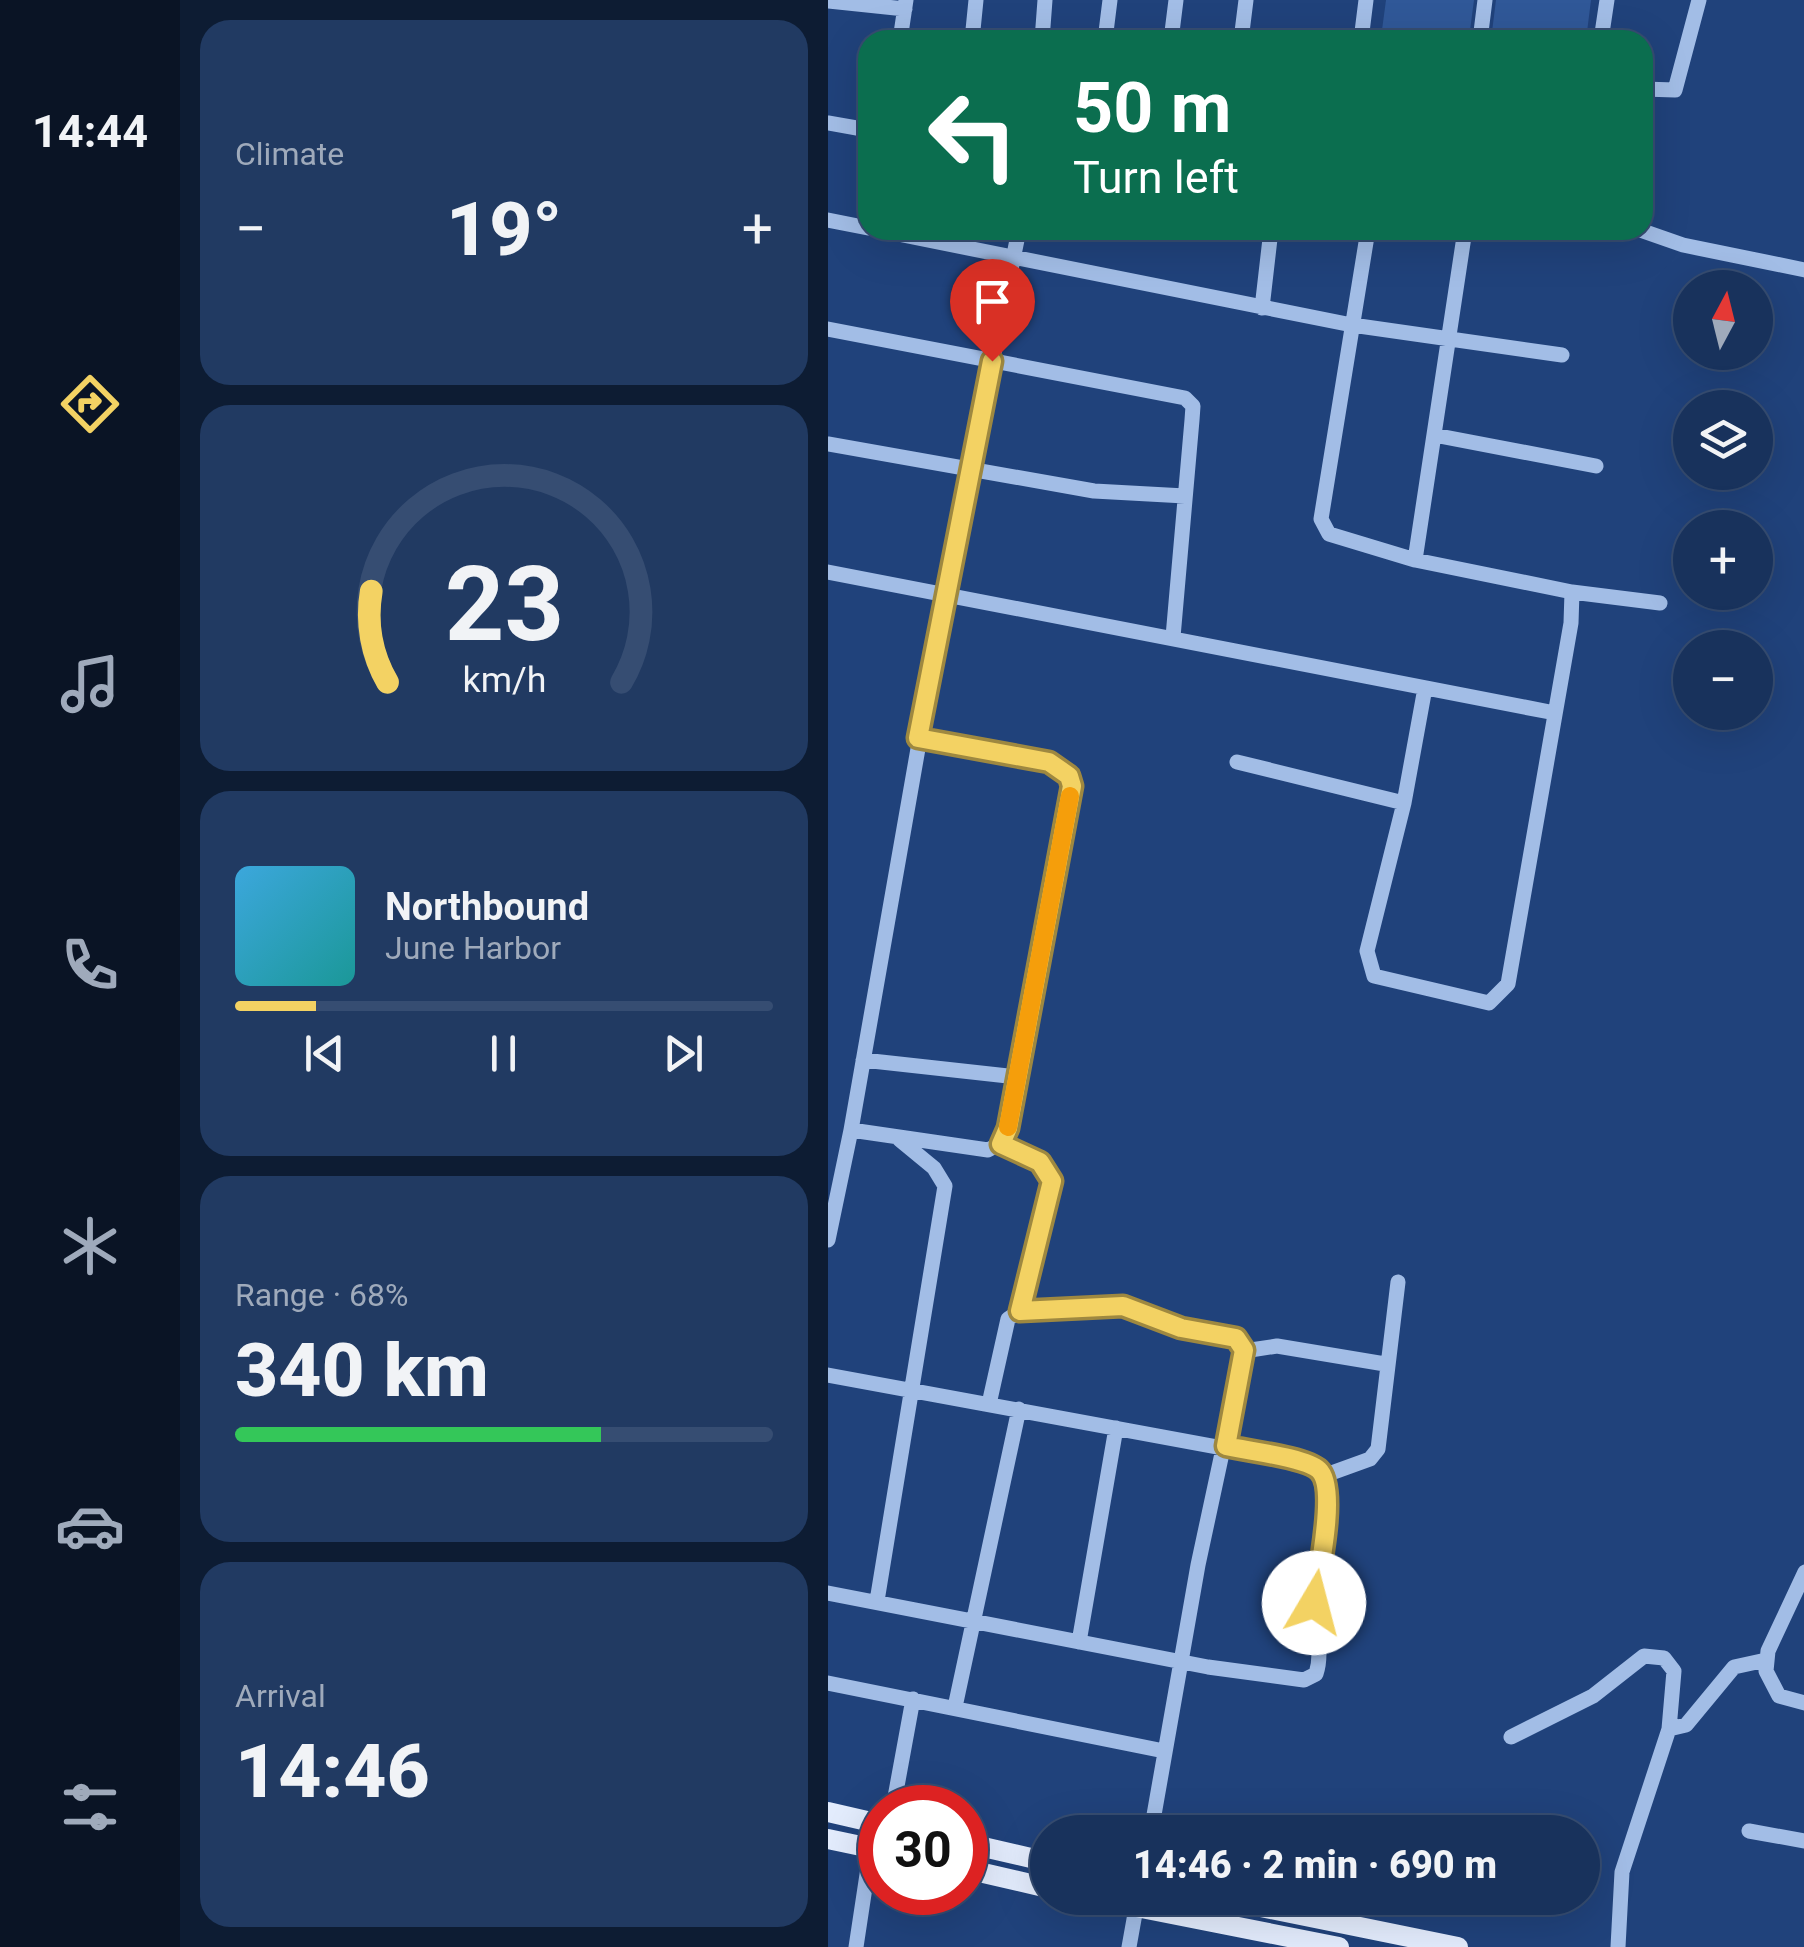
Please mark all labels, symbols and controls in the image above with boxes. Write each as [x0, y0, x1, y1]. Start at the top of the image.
text: 50 m [1073, 67, 1231, 149]
icon: left [908, 70, 1038, 200]
text: 14:44 [32, 105, 148, 158]
text: Climate [235, 135, 344, 173]
text: Turn left [1073, 151, 1239, 204]
text: 19° [446, 185, 562, 273]
text: − [235, 197, 266, 261]
text: + [742, 197, 773, 261]
pin [950, 259, 1035, 362]
north arrow [1673, 270, 1773, 370]
map controls [1673, 270, 1773, 730]
icon: arrive [965, 274, 1020, 329]
icon: directions [55, 369, 125, 439]
button: layers [1673, 390, 1773, 490]
button: + [1673, 510, 1773, 610]
text: 23 [444, 544, 564, 665]
button: − [1673, 630, 1773, 730]
icon: music [55, 649, 125, 719]
text: km/h [462, 659, 546, 701]
text: Northbound [385, 885, 589, 929]
text: June Harbor [385, 929, 561, 967]
icon: phone [55, 930, 125, 1000]
icon: previous [297, 1026, 352, 1081]
icon: pause [476, 1026, 531, 1081]
icon: next [656, 1026, 711, 1081]
icon: climate [55, 1211, 125, 1281]
text: Range · 68% [235, 1276, 408, 1314]
text: 340 km [235, 1326, 489, 1414]
icon: car [55, 1491, 125, 1561]
position arrow [1262, 1551, 1366, 1655]
text: Arrival [235, 1677, 326, 1715]
text: 14:46 [235, 1727, 430, 1815]
icon: filters [55, 1772, 125, 1842]
speed limit sign: 30 [858, 1785, 988, 1915]
text: 14:46 · 2 min · 690 m [1133, 1843, 1497, 1887]

